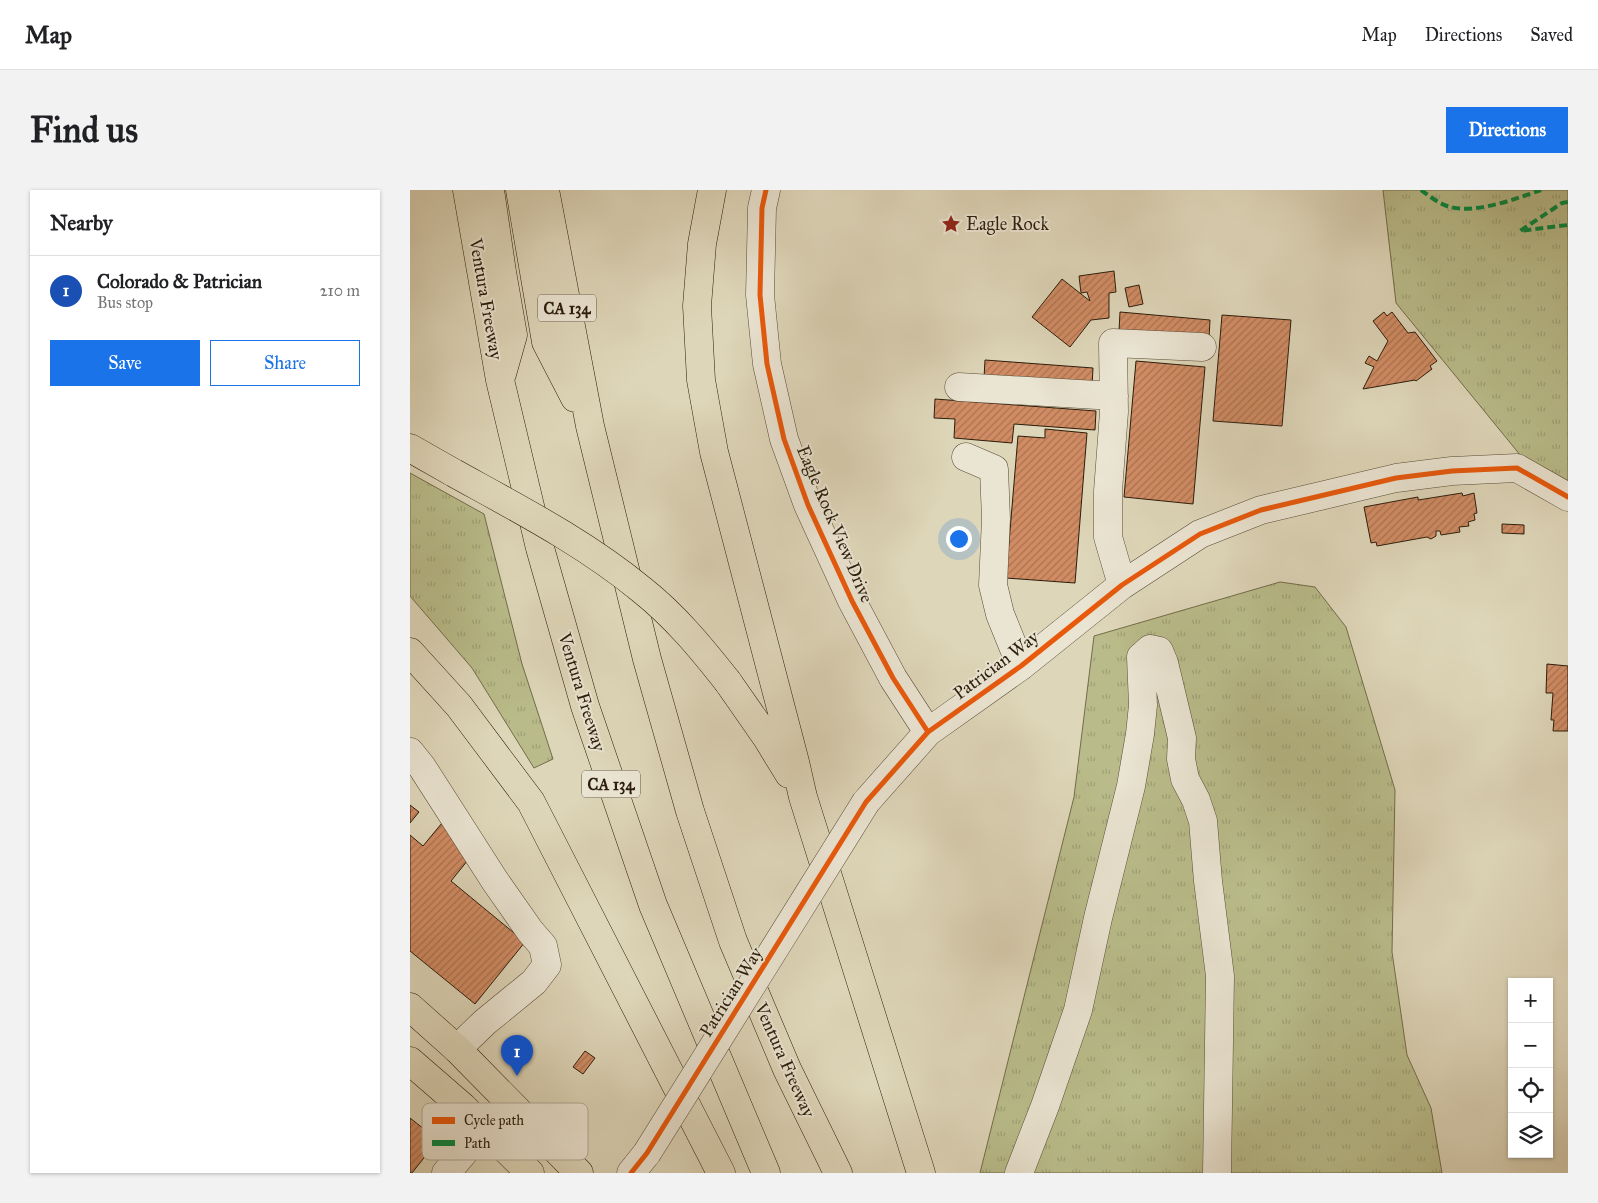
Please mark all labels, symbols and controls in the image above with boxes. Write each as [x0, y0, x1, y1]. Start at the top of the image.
text: Map [25, 20, 72, 50]
text: Map [1361, 24, 1397, 46]
text: Directions [1425, 24, 1502, 46]
text: Saved [1530, 24, 1573, 46]
button: Directions [1446, 107, 1568, 153]
text: Find us [30, 109, 138, 152]
text: Nearby [50, 210, 113, 236]
place icon: Eagle Rock [940, 213, 962, 235]
place label: Eagle Rock [966, 213, 1049, 236]
street label: Ventura Freeway [464, 235, 508, 362]
text: Colorado & Patrician [97, 270, 262, 293]
text: 1 [63, 281, 69, 300]
text: 210 m [320, 281, 360, 300]
text: Bus stop [97, 293, 153, 312]
road number: CA 134 [538, 295, 596, 322]
button: Save [50, 340, 200, 386]
button: Share [210, 340, 360, 386]
street label: Eagle Rock View Drive [791, 442, 878, 606]
your location [946, 526, 972, 552]
street label: Patrician Way [949, 625, 1044, 704]
street label: Ventura Freeway [553, 629, 611, 755]
road number: CA 134 [582, 770, 640, 798]
street label: Patrician Way [695, 943, 767, 1041]
map controls [1508, 978, 1553, 1158]
button: + [1508, 978, 1553, 1023]
street label: Ventura Freeway [750, 998, 820, 1121]
button: − [1508, 1023, 1553, 1068]
pin: 1 [501, 1035, 533, 1076]
button: locate [1508, 1068, 1553, 1113]
legend [422, 1103, 588, 1160]
text: Cycle path [464, 1112, 524, 1129]
button: layers [1508, 1113, 1553, 1158]
text: Path [464, 1135, 491, 1152]

